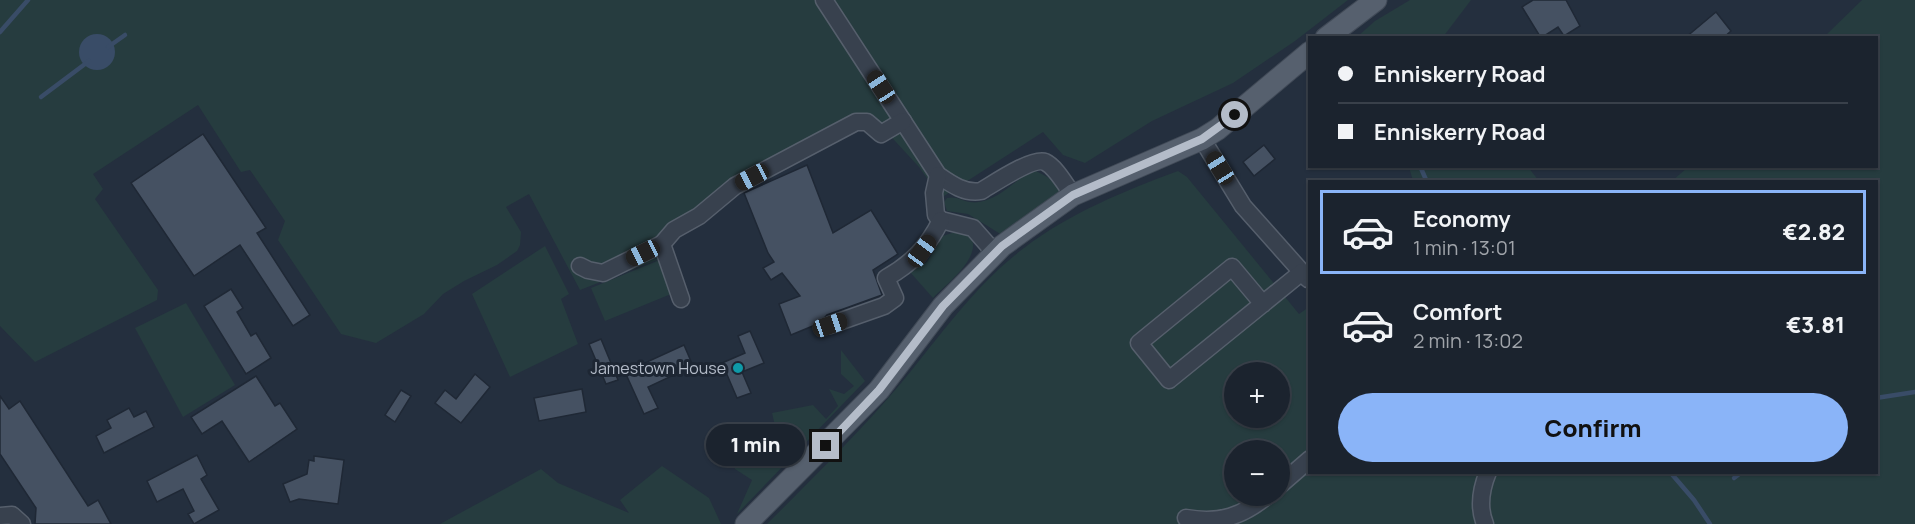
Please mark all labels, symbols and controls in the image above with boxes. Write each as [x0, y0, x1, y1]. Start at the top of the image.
text: Enniskerry Road [1374, 59, 1546, 89]
car [864, 67, 898, 107]
route start [1221, 101, 1248, 128]
text: Enniskerry Road [1374, 117, 1546, 147]
car [1203, 148, 1237, 188]
car [732, 161, 772, 193]
text: Economy [1413, 204, 1511, 234]
icon: car [1341, 205, 1395, 259]
text: €2.82 [1782, 217, 1845, 247]
car [904, 231, 940, 271]
text: 1 min · 13:01 [1413, 234, 1516, 261]
car [623, 237, 663, 269]
text: Comfort [1413, 297, 1502, 327]
icon: car [1341, 298, 1395, 352]
text: €3.81 [1786, 310, 1845, 340]
car [810, 311, 850, 339]
text: 2 min · 13:02 [1413, 327, 1523, 354]
place label: Jamestown House [591, 357, 726, 379]
marker: Jamestown House [731, 361, 745, 375]
map controls [1224, 362, 1290, 506]
button: + [1224, 362, 1290, 428]
button: Confirm [1338, 393, 1848, 462]
callout: 1 min [706, 425, 805, 467]
text: 1 min [730, 431, 781, 458]
route end [812, 432, 839, 459]
button: − [1224, 440, 1290, 506]

